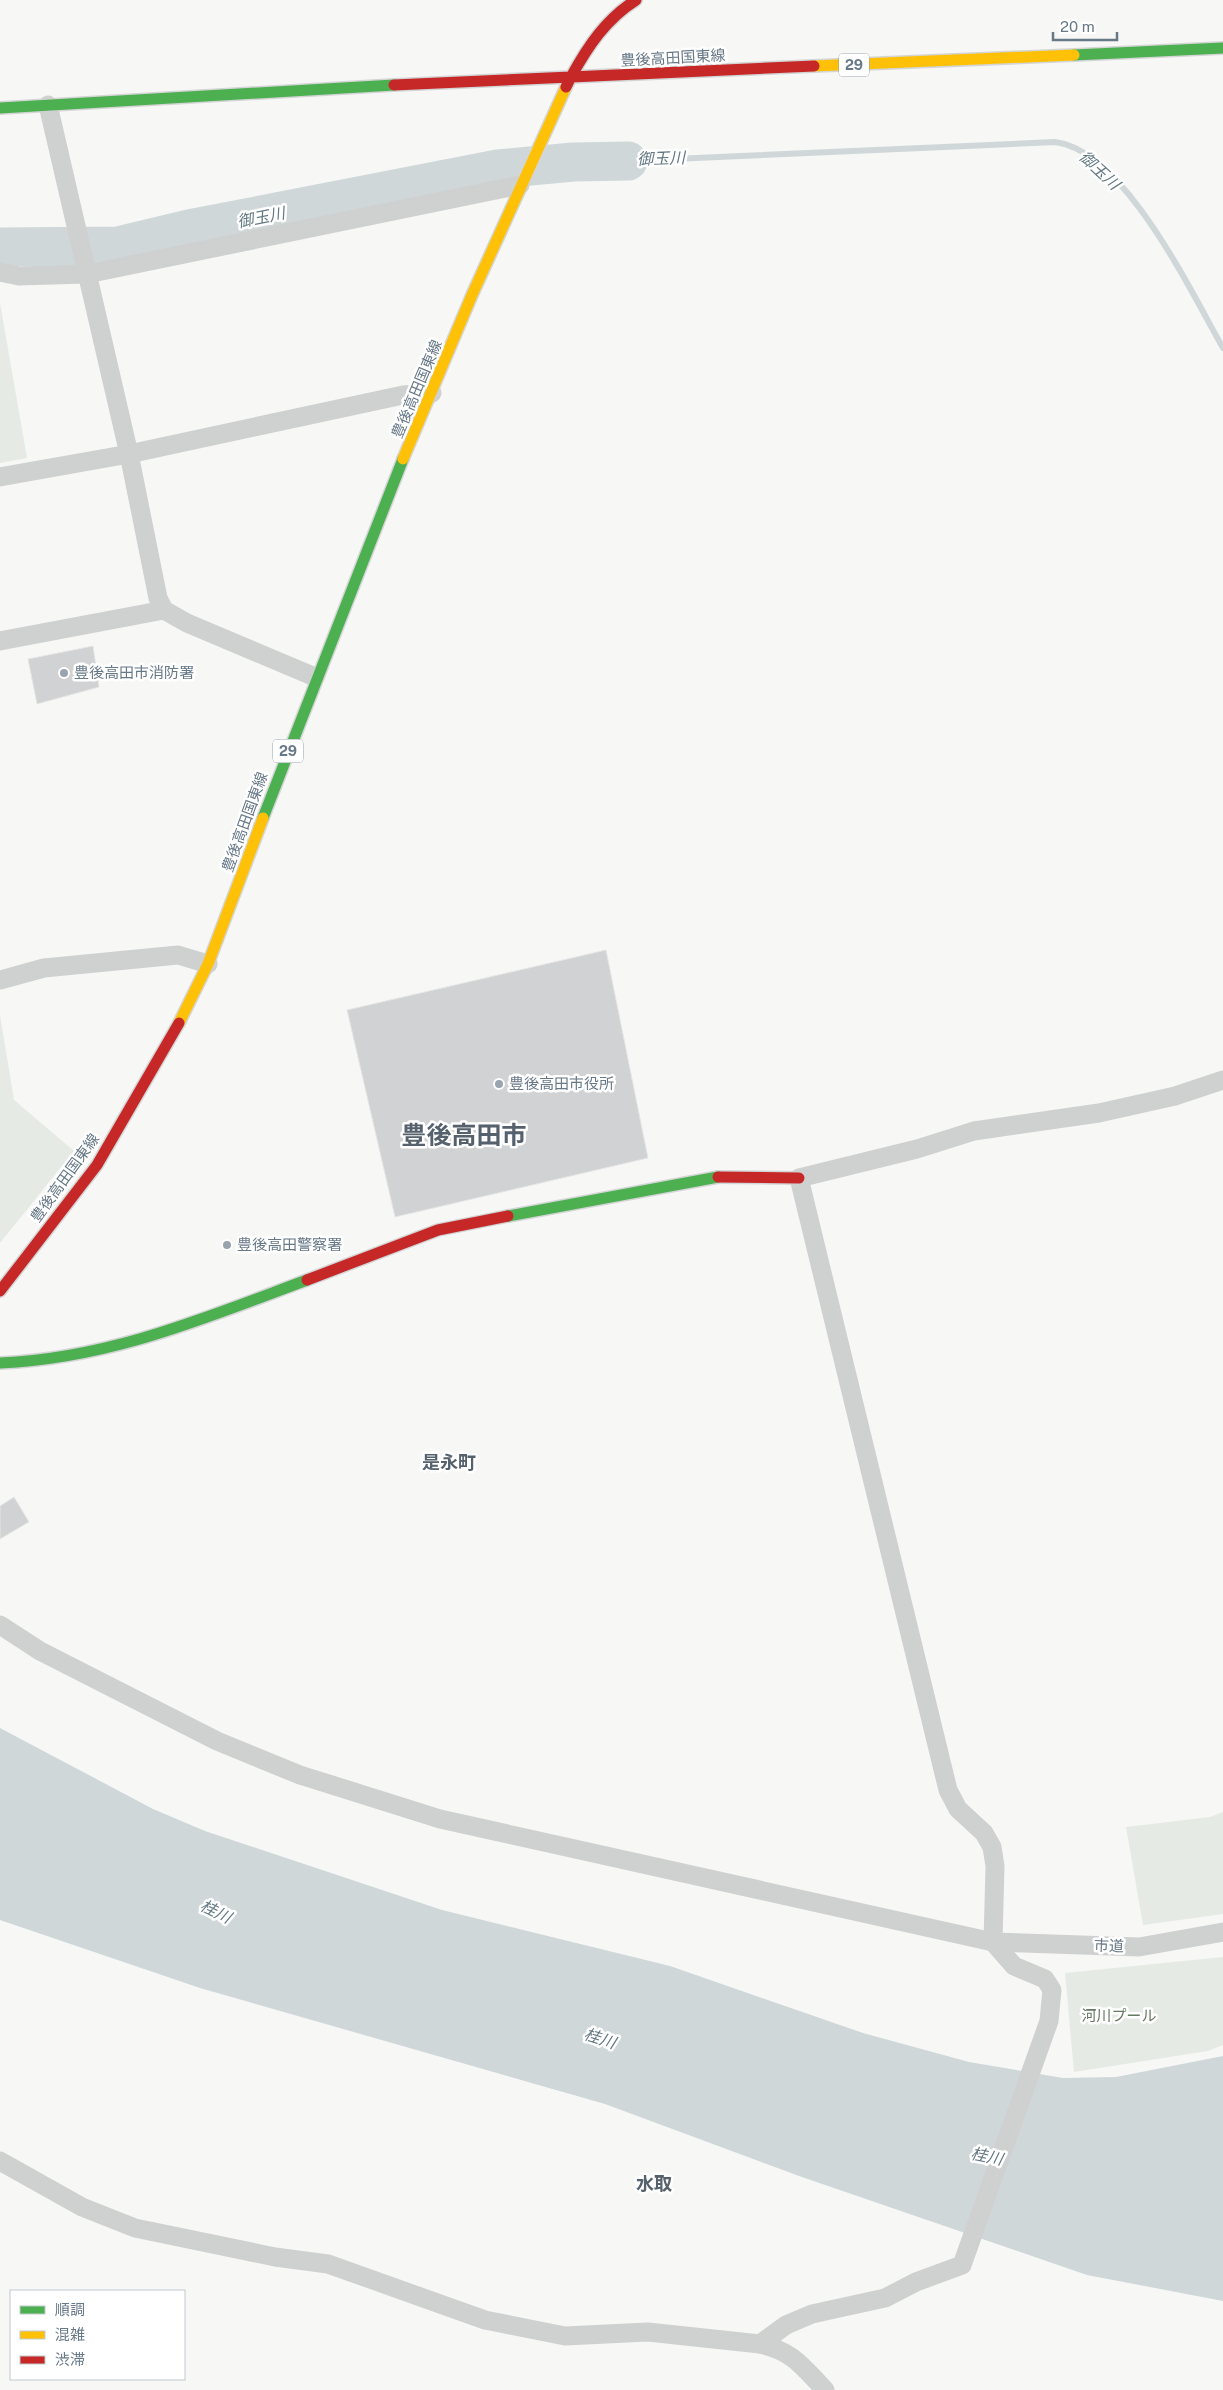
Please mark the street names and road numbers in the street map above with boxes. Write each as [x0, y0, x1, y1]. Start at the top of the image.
street label: 豊後高田国東線 [620, 46, 726, 69]
road number: 29 [839, 54, 869, 76]
street label: 豊後高田国東線 [388, 337, 445, 440]
road number: 29 [273, 739, 303, 762]
street label: 豊後高田国東線 [219, 770, 270, 874]
street label: 豊後高田国東線 [27, 1130, 102, 1225]
street label: 市道 [1094, 1936, 1124, 1955]

